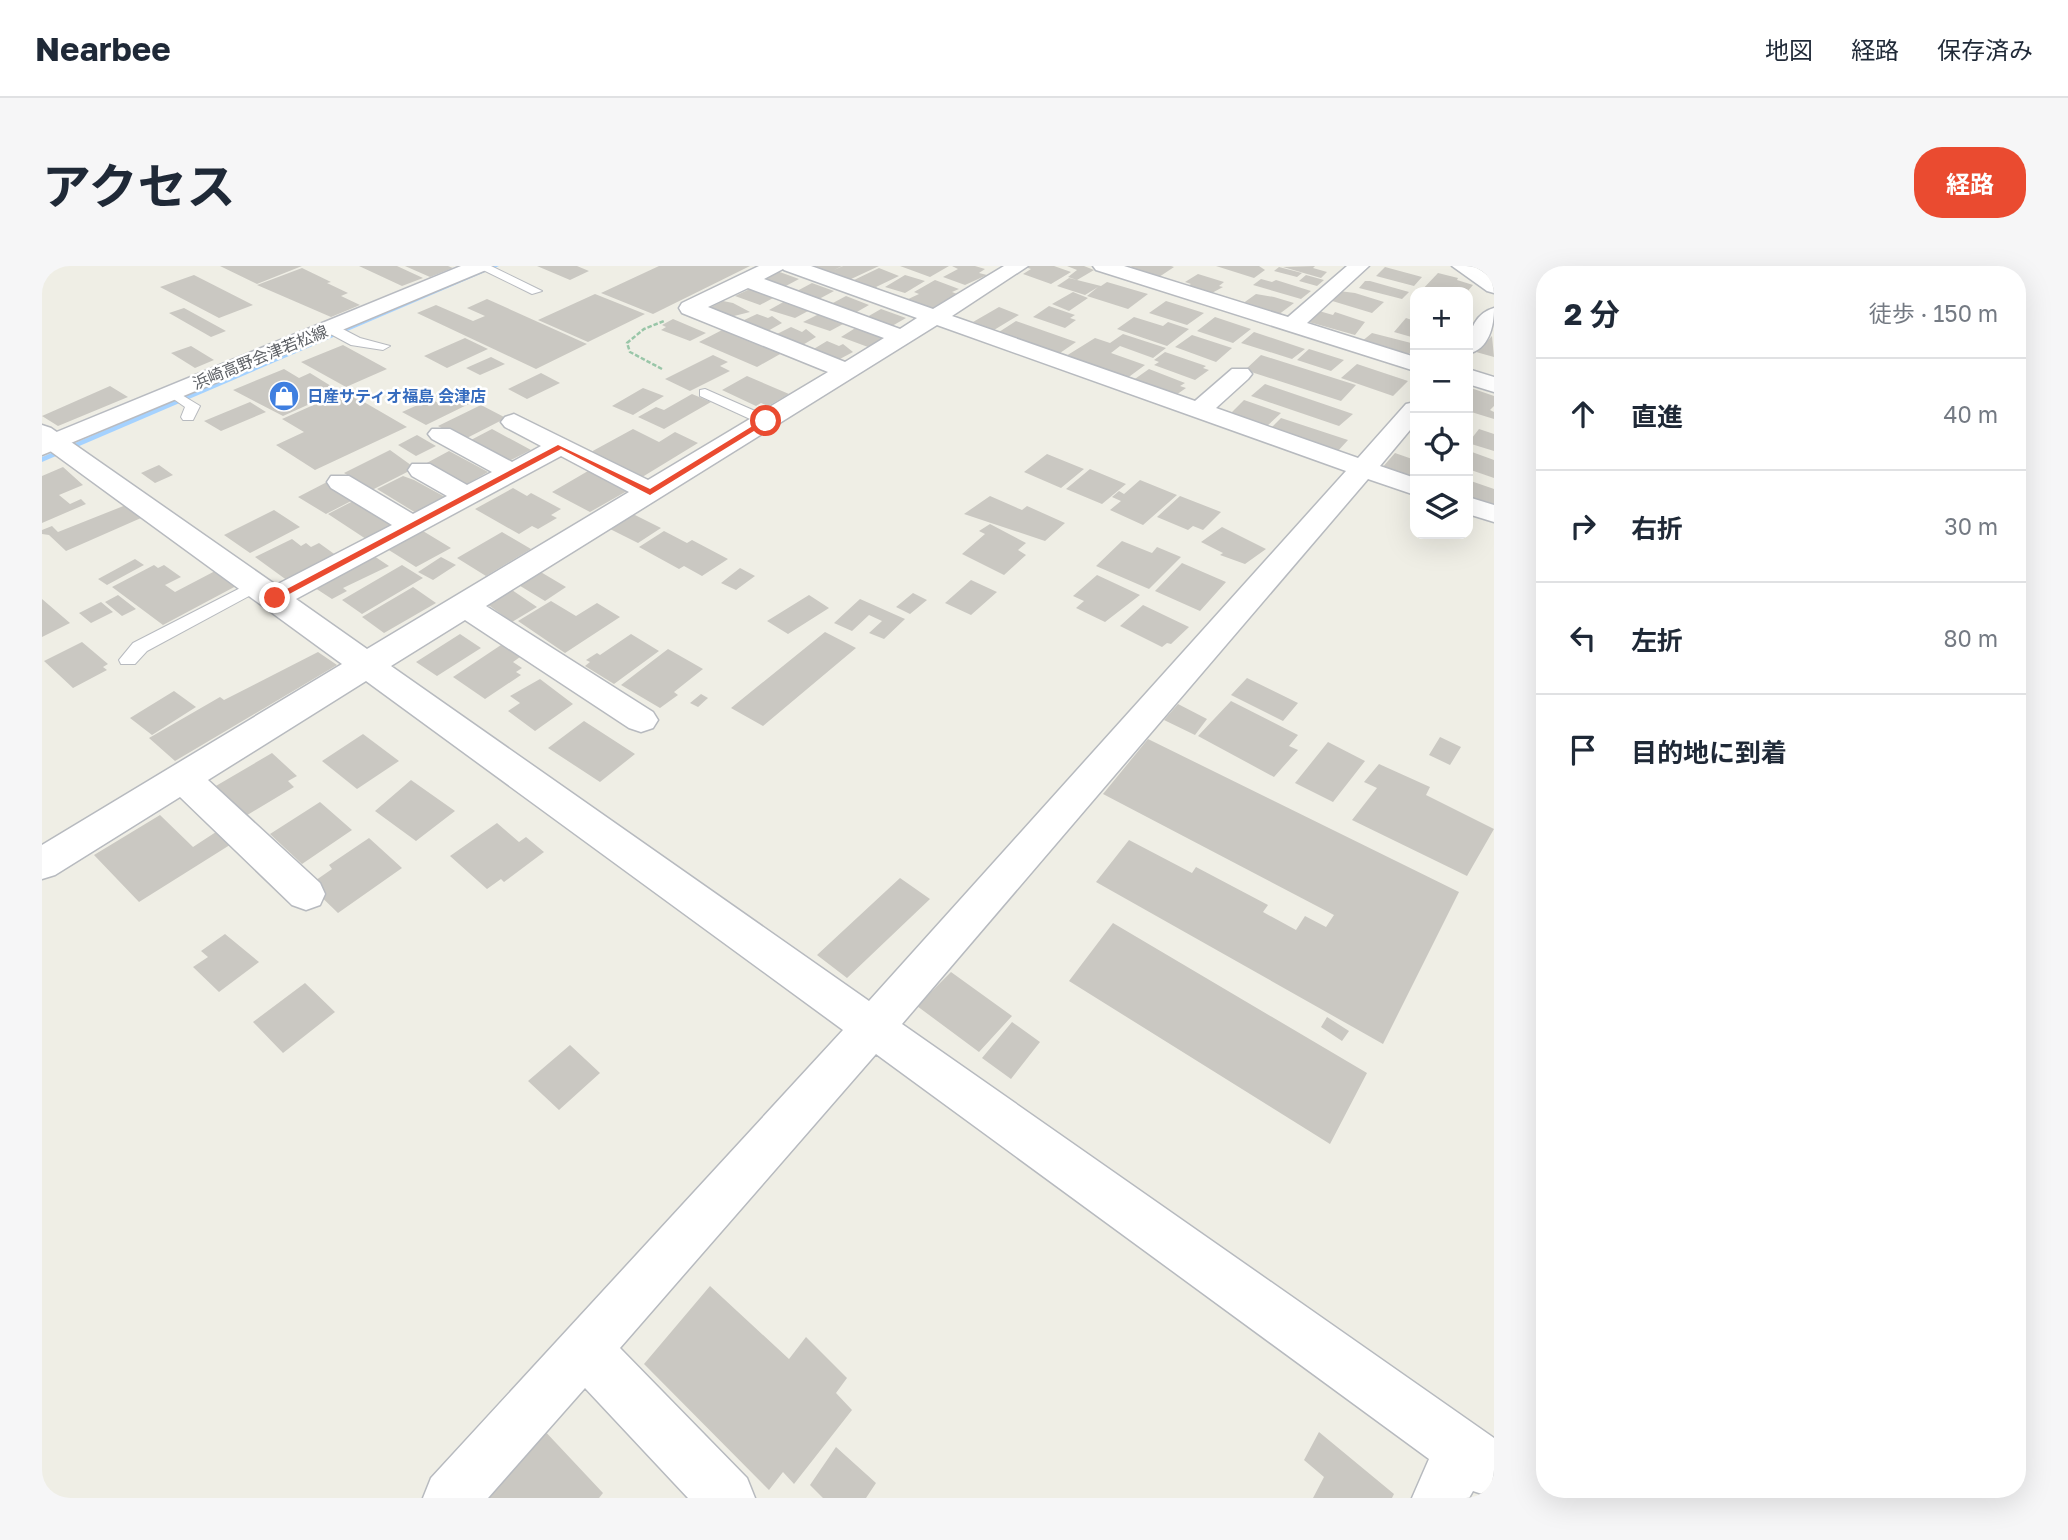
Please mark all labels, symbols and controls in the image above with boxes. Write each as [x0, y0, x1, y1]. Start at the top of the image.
text: Nearbee [35, 29, 171, 68]
text: 地図 [1765, 35, 1813, 64]
text: 経路 [1851, 35, 1899, 64]
text: 保存済み [1937, 35, 2033, 64]
button: 経路 [1914, 147, 2026, 218]
text: アクセス [42, 156, 236, 215]
map controls [1410, 287, 1473, 539]
button: + [1410, 287, 1473, 350]
text: 2 分 [1564, 296, 1620, 332]
text: 徒歩 · 150 m [1869, 299, 1998, 327]
street label: 浜崎高野会津若松線 [189, 321, 331, 393]
button: − [1410, 350, 1473, 413]
shop icon: 日産サティオ福島 会津店 [267, 379, 301, 413]
place label: 日産サティオ福島 会津店 [307, 386, 486, 406]
icon: ahead [1564, 395, 1602, 433]
text: 40 m [1944, 400, 1998, 428]
text: 直進 [1631, 401, 1683, 432]
route start [750, 405, 781, 436]
button: locate [1410, 413, 1473, 476]
button: layers [1410, 476, 1473, 539]
icon: right [1564, 507, 1602, 545]
text: 30 m [1944, 512, 1998, 540]
text: 右折 [1631, 513, 1683, 544]
route end [259, 582, 290, 613]
icon: left [1564, 619, 1602, 657]
text: 80 m [1944, 624, 1998, 652]
text: 左折 [1631, 625, 1683, 656]
icon: arrive [1564, 731, 1602, 769]
text: 目的地に到着 [1631, 737, 1787, 768]

